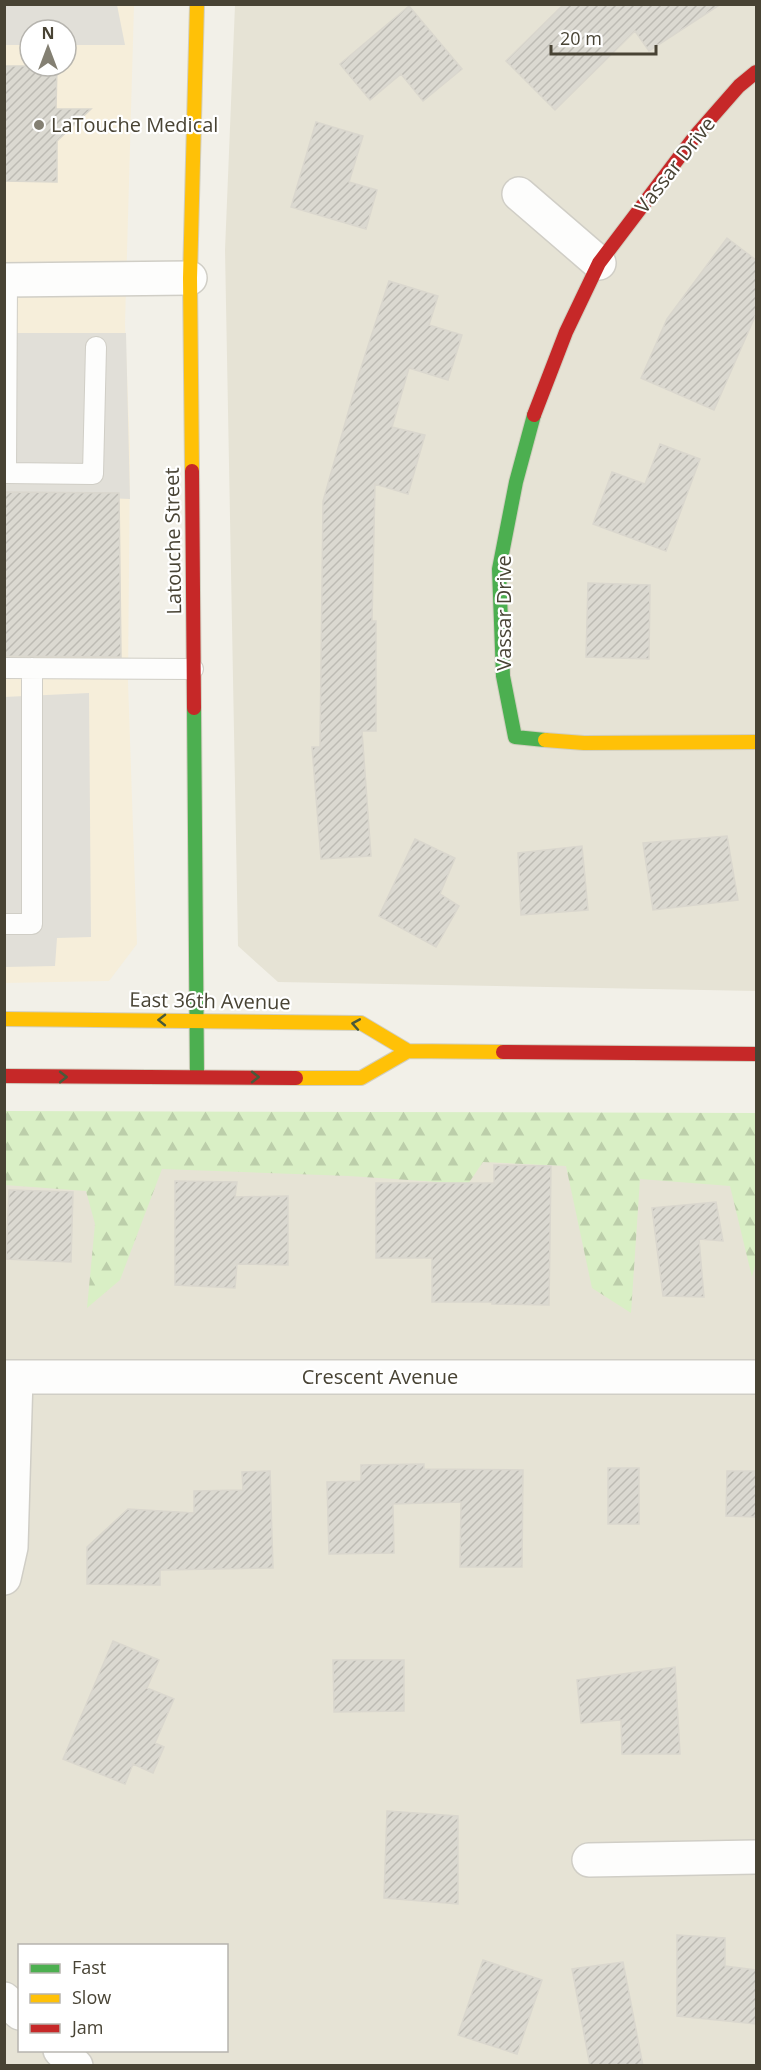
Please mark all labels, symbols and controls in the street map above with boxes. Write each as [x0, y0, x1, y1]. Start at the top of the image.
north arrow [18, 18, 78, 78]
scale bar [551, 18, 656, 56]
text: N [41, 22, 55, 44]
text: 20 m [560, 26, 602, 50]
place label: LaTouche Medical [51, 111, 218, 138]
street label: Vassar Drive [628, 111, 721, 219]
marker: LaTouche Medical [32, 118, 46, 132]
street label: Latouche Street [158, 467, 187, 615]
street label: Vassar Drive [490, 555, 517, 671]
street label: East 36th Avenue [129, 986, 291, 1015]
one-way arrow [157, 1014, 166, 1026]
one-way arrow [351, 1019, 361, 1031]
one-way arrow [58, 1070, 67, 1083]
one-way arrow [251, 1071, 260, 1083]
street label: Crescent Avenue [302, 1363, 458, 1390]
legend [18, 1944, 228, 2052]
text: Fast [72, 1955, 106, 1979]
text: Slow [72, 1985, 111, 2009]
text: Jam [70, 2015, 104, 2039]

